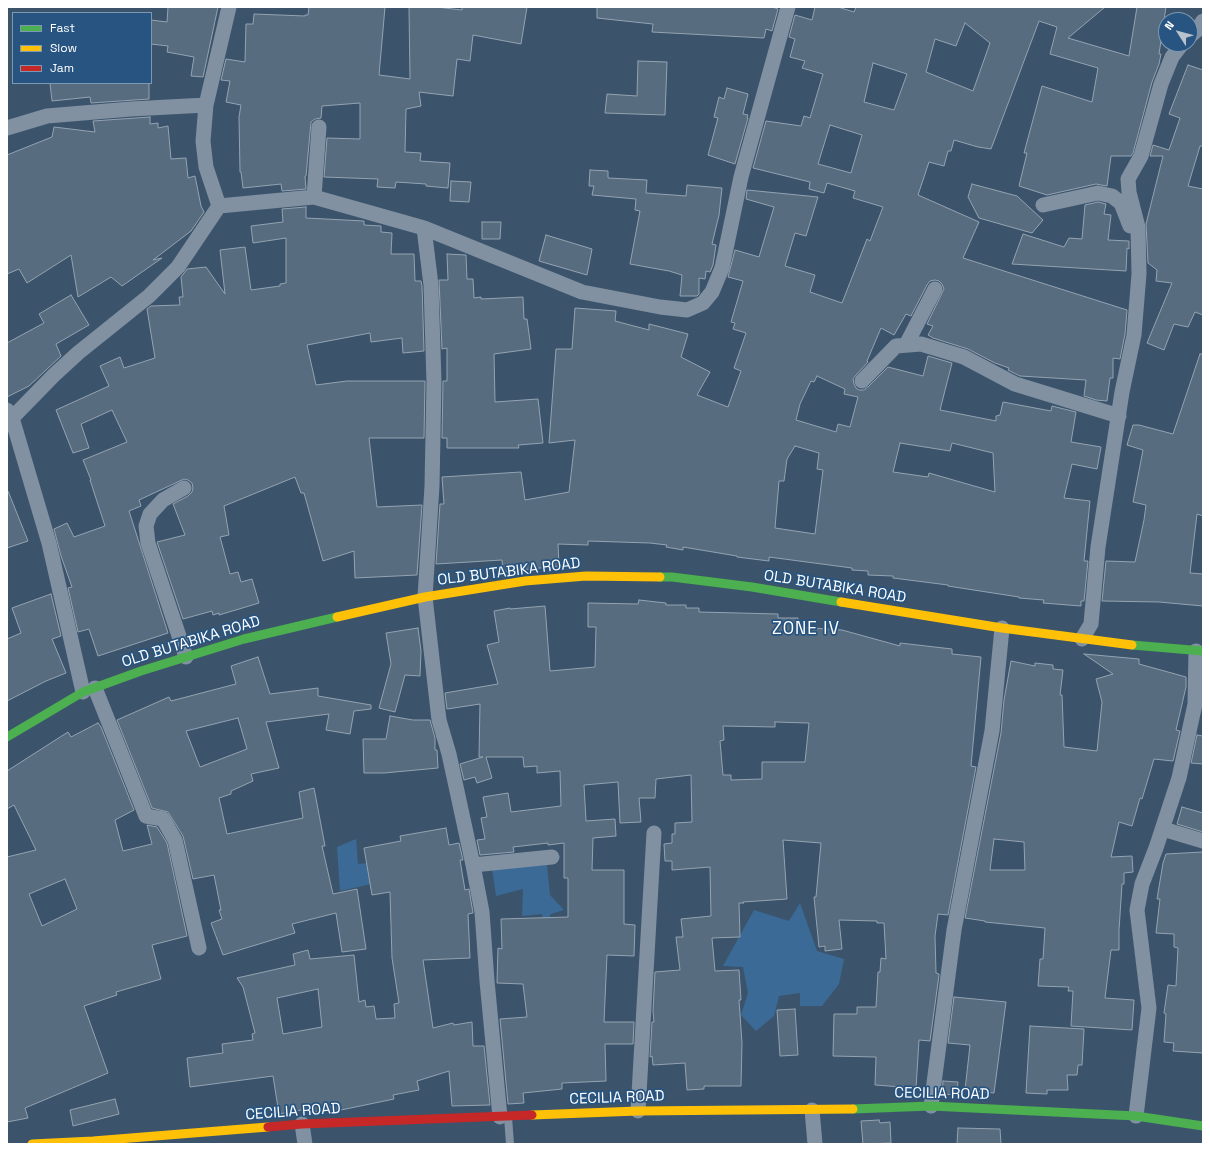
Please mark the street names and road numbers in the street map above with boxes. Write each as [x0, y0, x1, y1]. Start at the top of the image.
street label: OLD BUTABIKA ROAD [437, 554, 581, 590]
street label: OLD BUTABIKA ROAD [763, 567, 907, 607]
street label: OLD BUTABIKA ROAD [120, 612, 262, 672]
street label: CECILIA ROAD [894, 1084, 990, 1104]
street label: CECILIA ROAD [569, 1087, 665, 1109]
street label: CECILIA ROAD [245, 1100, 341, 1124]

